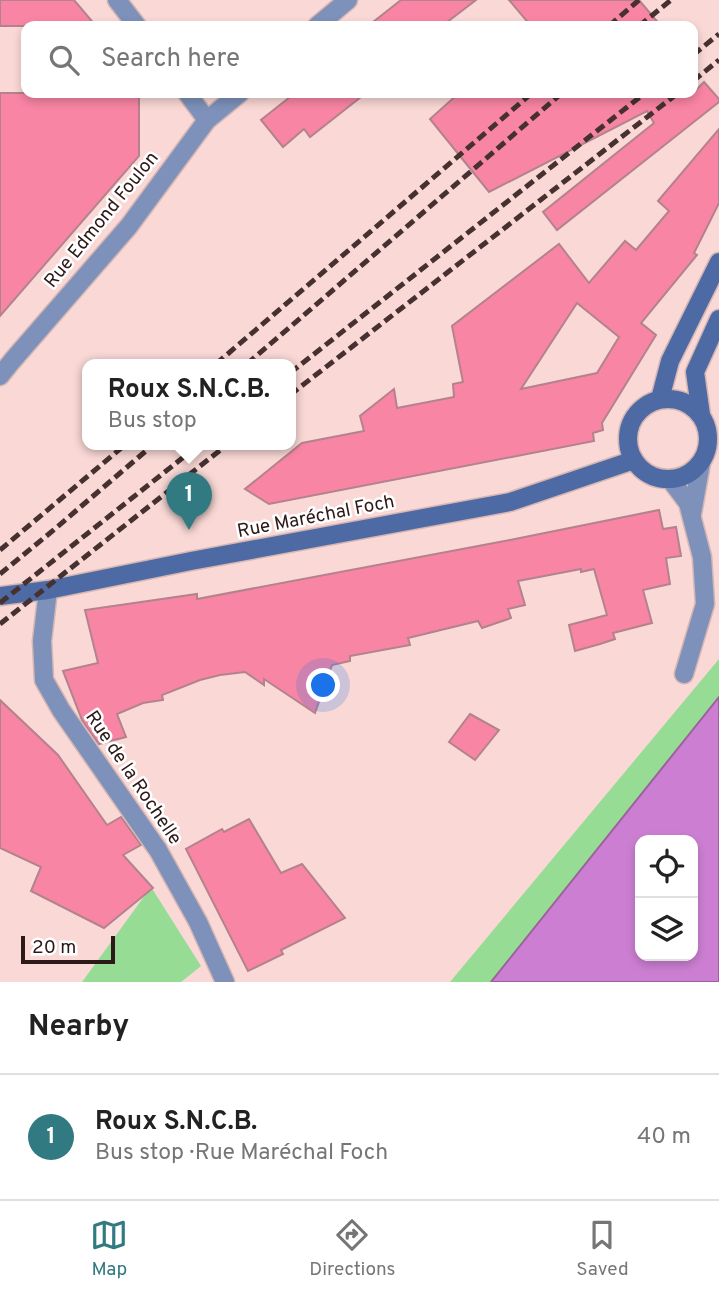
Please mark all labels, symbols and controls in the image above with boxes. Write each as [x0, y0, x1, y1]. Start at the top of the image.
search box [21, 21, 698, 98]
icon: search [45, 41, 83, 79]
text: Search here [101, 43, 240, 76]
street label: Rue Edmond Foulon [40, 147, 164, 293]
popup [82, 359, 296, 450]
text: Roux S.N.C.B. [108, 374, 270, 407]
text: Bus stop [108, 407, 197, 436]
pin: 1 [166, 472, 212, 530]
street label: Rue Maréchal Foch [235, 490, 397, 544]
your location [306, 668, 340, 702]
street label: Rue de la Rochelle [79, 706, 187, 850]
map controls [635, 835, 698, 961]
button: locate [635, 835, 698, 898]
button: layers [635, 898, 698, 961]
scale bar [21, 933, 116, 965]
text: 20 m [32, 936, 76, 960]
text: Nearby [28, 1009, 129, 1046]
text: Roux S.N.C.B. [95, 1106, 257, 1139]
text: 1 [46, 1123, 56, 1152]
text: 40 m [637, 1123, 691, 1152]
text: Bus stop · Rue Maréchal Foch [95, 1139, 388, 1168]
tab: Map [90, 1216, 128, 1282]
tab: Directions [309, 1216, 396, 1282]
tab: Saved [576, 1216, 629, 1282]

